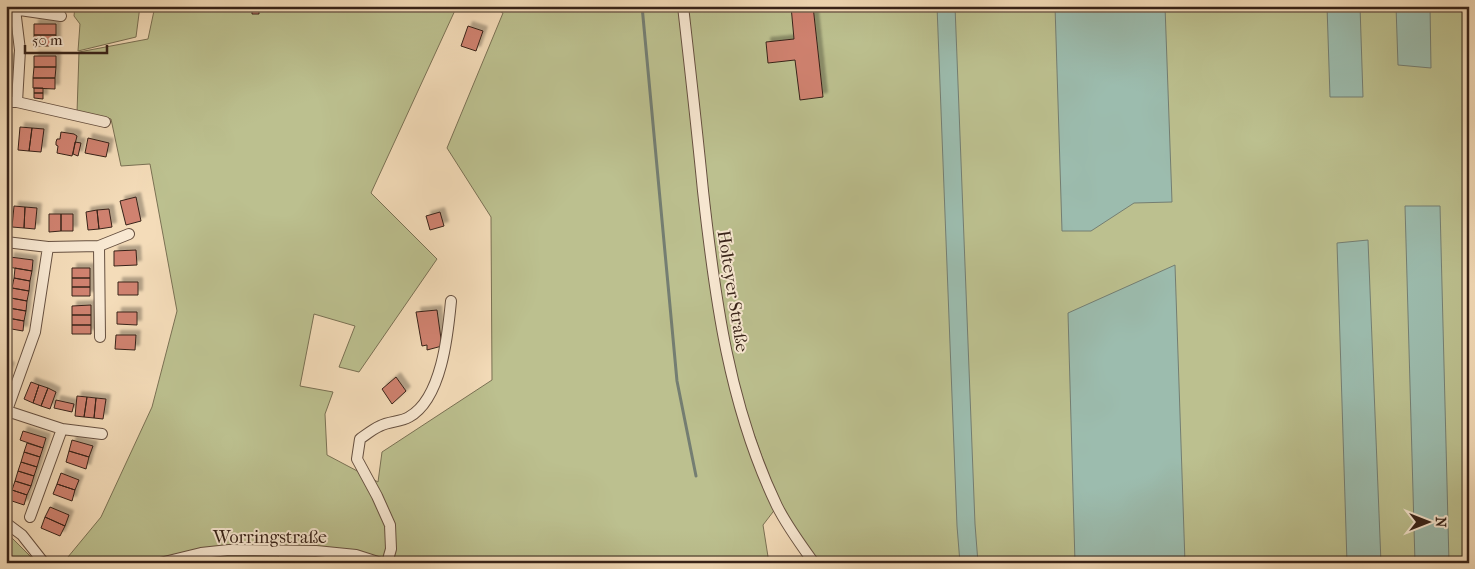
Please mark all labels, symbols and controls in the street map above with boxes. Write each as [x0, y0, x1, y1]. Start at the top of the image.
scale bar [25, 22, 108, 54]
text: 50 m [32, 31, 63, 49]
street label: Holteyer Straße [713, 229, 753, 354]
north arrow [1402, 496, 1452, 546]
text: N [1432, 517, 1449, 528]
street label: Worringstraße [212, 527, 327, 548]

